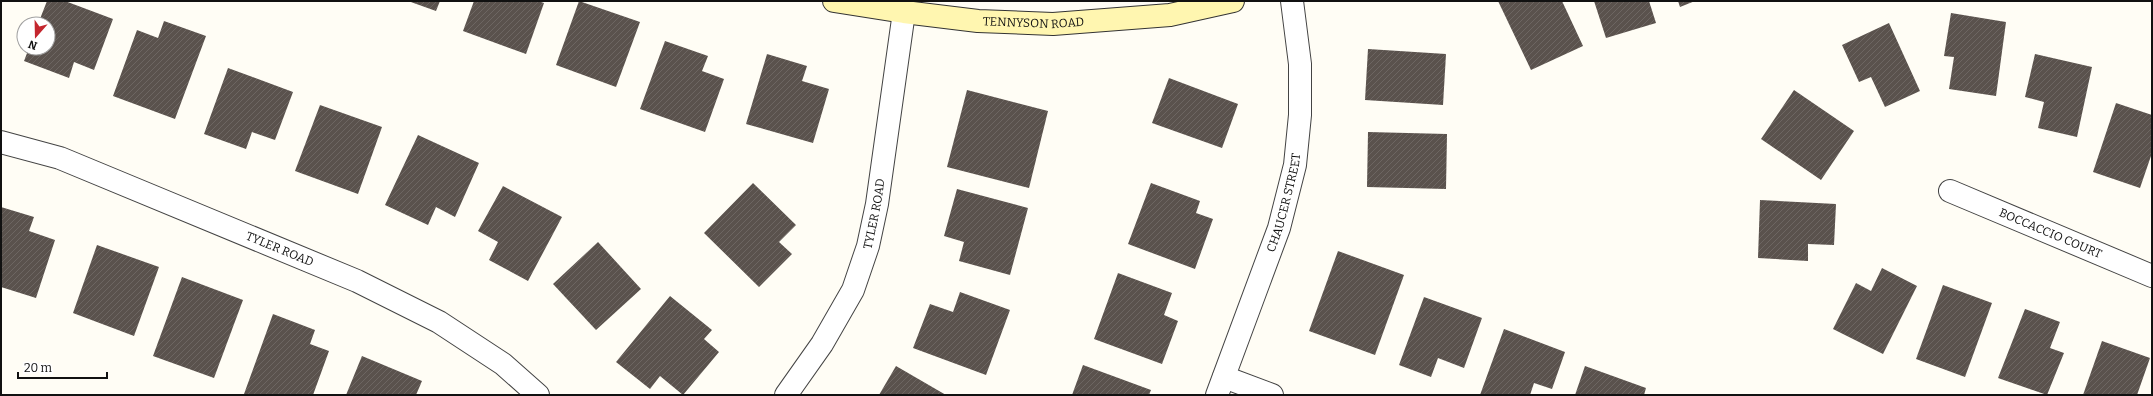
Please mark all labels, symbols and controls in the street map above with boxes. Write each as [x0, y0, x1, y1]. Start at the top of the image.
street label: TENNYSON ROAD [983, 14, 1085, 31]
north arrow [16, 16, 56, 56]
text: N [26, 37, 39, 52]
street label: CHAUCER STREET [1264, 152, 1303, 254]
street label: TYLER ROAD [861, 178, 888, 250]
street label: BOCCACCIO COURT [1997, 205, 2104, 261]
street label: TYLER ROAD [244, 229, 316, 269]
scale bar [18, 354, 107, 380]
text: 20 m [24, 361, 53, 375]

